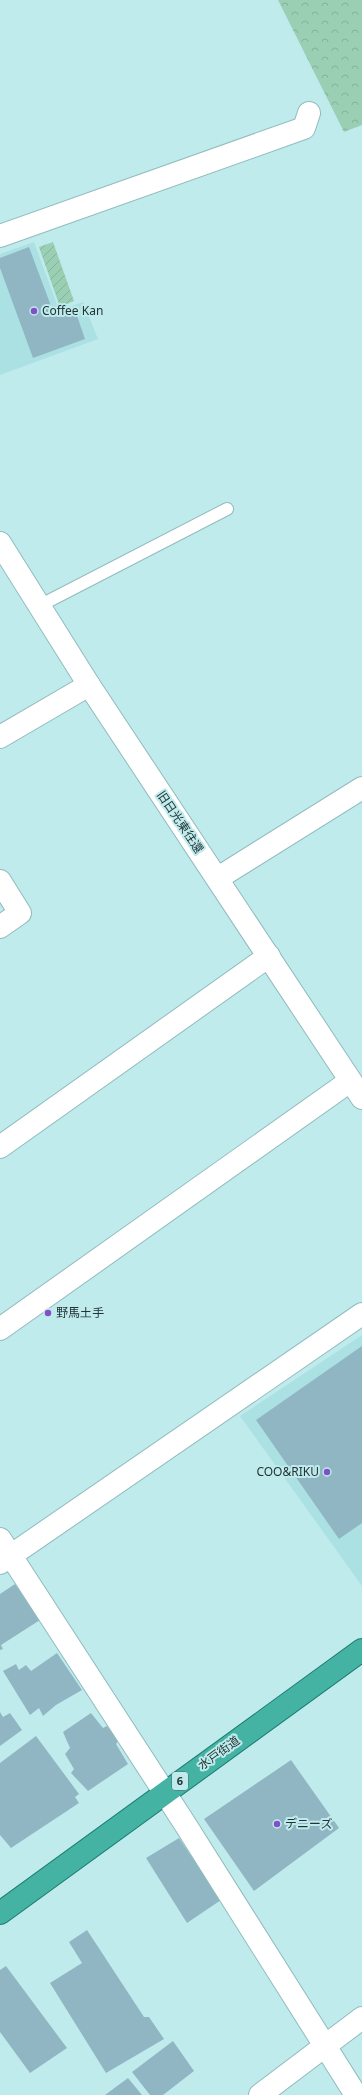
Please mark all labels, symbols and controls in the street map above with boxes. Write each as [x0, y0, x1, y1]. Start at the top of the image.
place label: Coffee Kan [42, 302, 103, 319]
marker: Coffee Kan [29, 306, 39, 316]
street label: 旧日光東往還 [153, 787, 208, 856]
place label: 野馬土手 [56, 1304, 104, 1321]
marker: 野馬土手 [43, 1308, 53, 1318]
place label: COO&RIKU [256, 1463, 319, 1480]
marker: COO&RIKU [322, 1467, 332, 1477]
street label: 水戸街道 [194, 1732, 243, 1774]
road number: 6 [172, 1772, 188, 1790]
place label: デニーズ [285, 1815, 332, 1832]
marker: デニーズ [272, 1819, 282, 1829]

